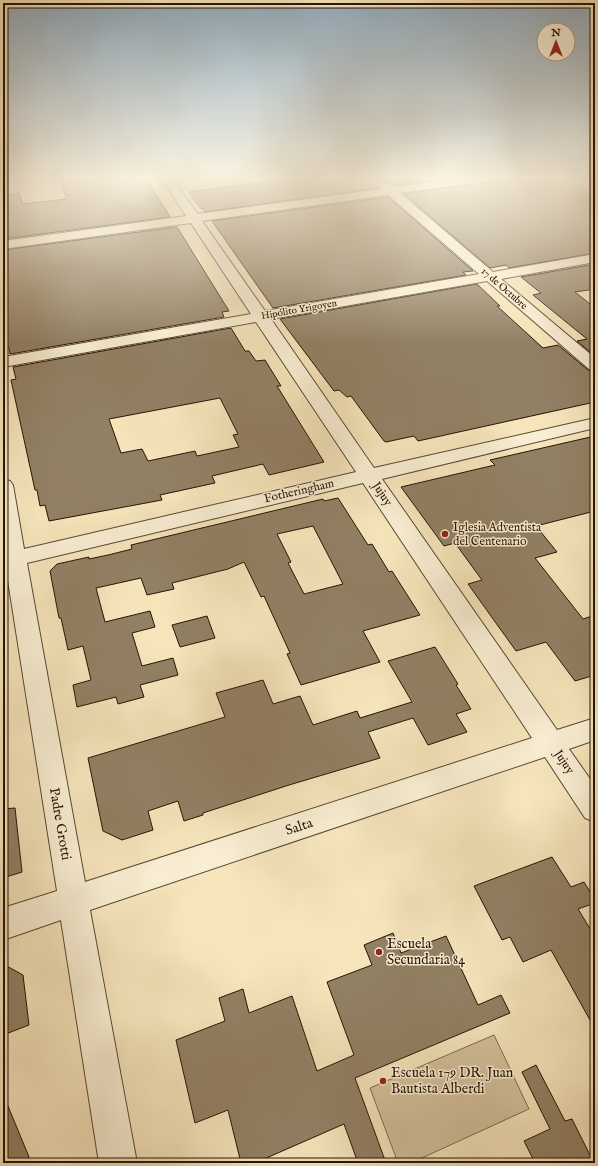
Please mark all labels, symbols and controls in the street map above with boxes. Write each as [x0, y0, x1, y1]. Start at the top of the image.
north arrow [536, 22, 576, 62]
text: N [550, 26, 561, 40]
street label: 17 de Octubre [478, 265, 530, 313]
street label: Hipólito Yrigoyen [260, 297, 339, 323]
street label: Fotheringham [263, 476, 335, 506]
street label: Jujuy [367, 477, 395, 510]
place label: Iglesia Adventista del Centenario [453, 520, 542, 549]
marker: Iglesia Adventista del Centenario [440, 529, 450, 539]
street label: Jujuy [549, 745, 577, 778]
street label: Padre Grotti [45, 786, 75, 862]
street label: Salta [283, 814, 316, 840]
place label: Escuela Secundaria 84 [387, 935, 465, 969]
marker: Escuela Secundaria 84 [374, 947, 384, 957]
place label: Escuela 179 DR. Juan Bautista Alberdi [391, 1064, 514, 1098]
marker: Escuela 179 DR. Juan Bautista Alberdi [378, 1076, 388, 1086]

